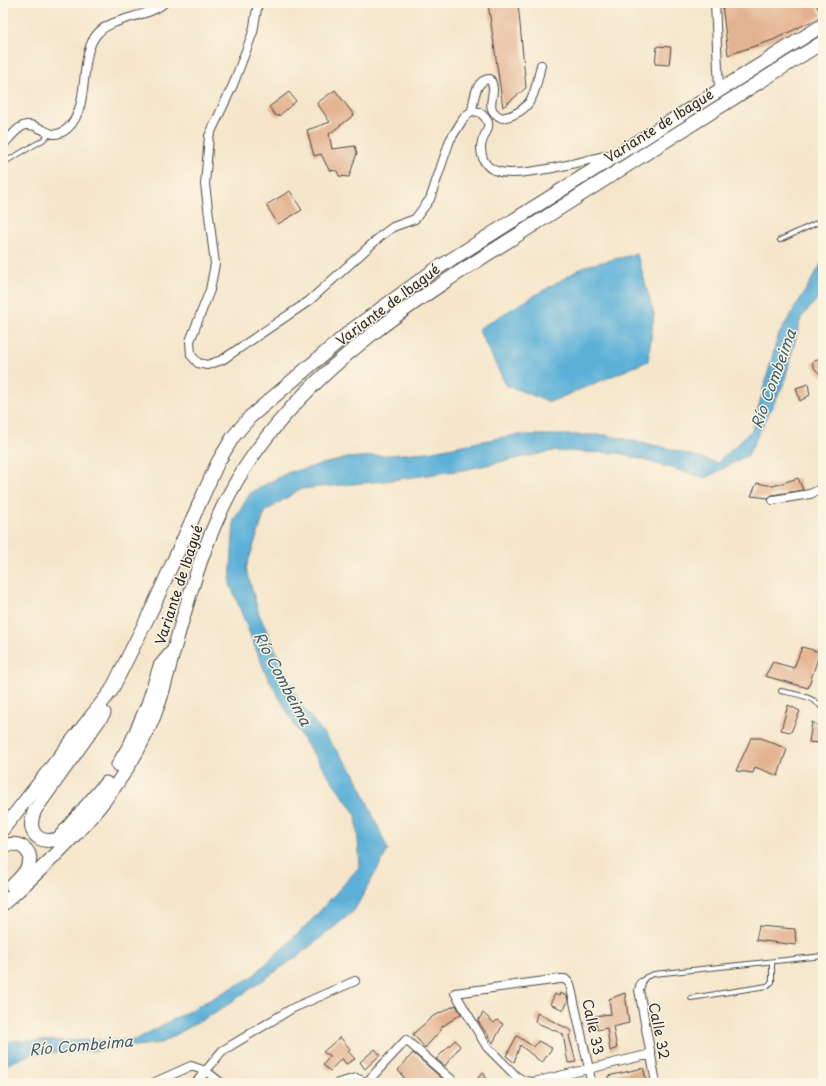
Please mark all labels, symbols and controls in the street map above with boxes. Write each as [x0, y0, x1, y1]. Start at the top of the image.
street label: Variante de Ibagué [600, 84, 717, 168]
street label: Variante de Ibagué [331, 259, 444, 351]
water label: Río Combeima [744, 325, 801, 431]
street label: Variante de Ibagué [149, 522, 208, 648]
water label: Río Combeima [249, 627, 318, 730]
street label: Calle 33 [577, 997, 610, 1057]
street label: Calle 32 [644, 1001, 675, 1061]
water label: Río Combeima [28, 1028, 134, 1060]

